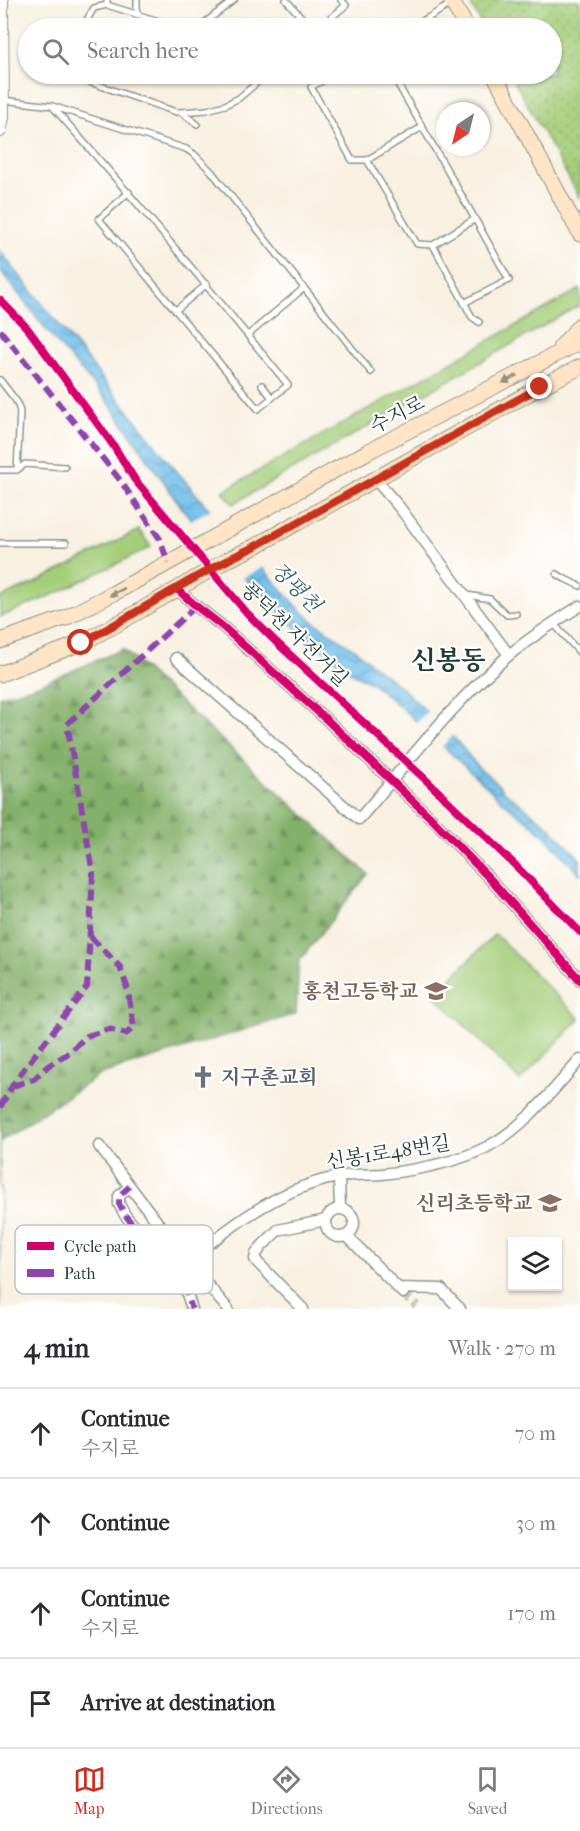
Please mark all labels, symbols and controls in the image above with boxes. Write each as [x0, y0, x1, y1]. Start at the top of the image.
search box [18, 18, 562, 84]
icon: search [39, 35, 72, 68]
text: Search here [87, 38, 199, 64]
north arrow [436, 102, 490, 156]
route end [526, 373, 552, 399]
one-way arrow [501, 374, 518, 384]
street label: 수지로 [366, 391, 428, 438]
water label: 정평천 [266, 557, 327, 618]
street label: 풍덕천 자전거길 [236, 578, 353, 691]
one-way arrow [108, 586, 126, 596]
route start [67, 629, 93, 655]
district label: 신봉동 [410, 645, 486, 676]
school or university icon: 홍천고등학교 [423, 978, 449, 1004]
place label: 홍천고등학교 [302, 980, 419, 1003]
church icon: 지구촌교회 [190, 1064, 216, 1090]
place label: 지구촌교회 [221, 1066, 318, 1089]
street label: 신봉1로48번길 [324, 1131, 452, 1174]
school or university icon: 신리초등학교 [537, 1190, 563, 1216]
place label: 신리초등학교 [416, 1192, 533, 1215]
legend [15, 1225, 213, 1294]
text: Cycle path [64, 1237, 136, 1256]
map controls [508, 1237, 562, 1291]
button: layers [508, 1237, 562, 1291]
text: Path [64, 1264, 96, 1283]
text: 4 min [24, 1333, 89, 1364]
text: Walk · 270 m [448, 1337, 556, 1360]
text: Continue [81, 1406, 170, 1432]
icon: ahead [24, 1417, 57, 1450]
text: 70 m [514, 1422, 556, 1445]
text: 수지로 [81, 1437, 139, 1460]
icon: ahead [24, 1507, 57, 1540]
text: Continue [81, 1510, 170, 1536]
text: 30 m [516, 1512, 556, 1535]
text: Continue [81, 1586, 170, 1612]
icon: ahead [24, 1597, 57, 1630]
text: 170 m [507, 1602, 556, 1625]
text: 수지로 [81, 1617, 139, 1640]
icon: arrive [24, 1687, 57, 1720]
text: Arrive at destination [81, 1690, 275, 1716]
tab: Map [73, 1763, 106, 1818]
tab: Directions [251, 1763, 323, 1818]
tab: Saved [468, 1763, 507, 1818]

